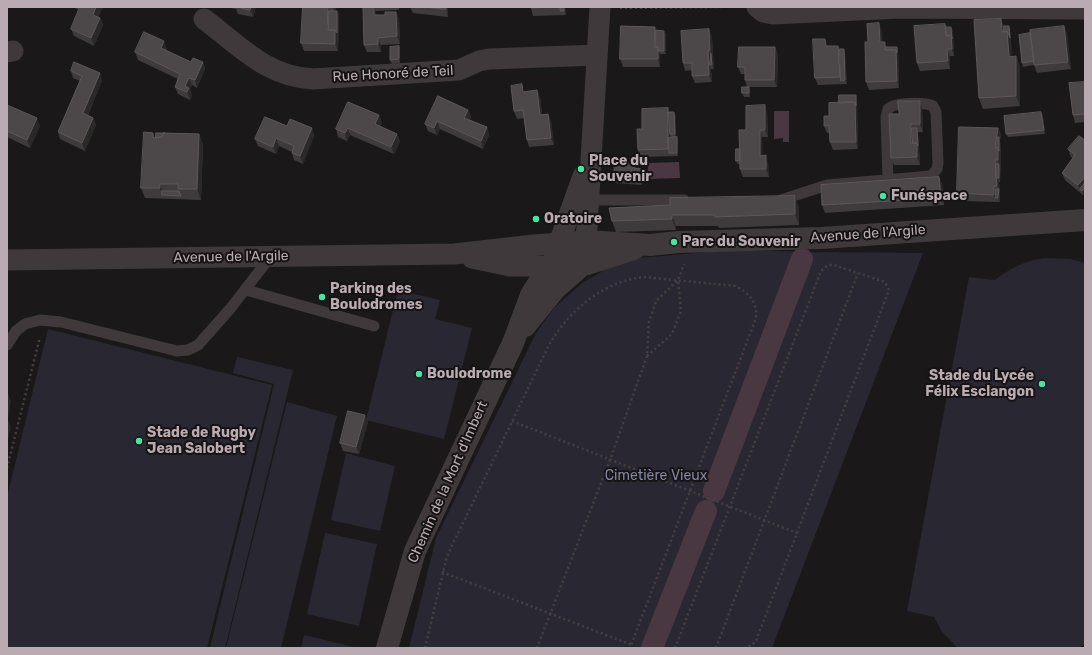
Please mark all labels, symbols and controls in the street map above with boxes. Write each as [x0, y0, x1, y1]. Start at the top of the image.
street label: Rue Honoré de Teil [332, 62, 454, 86]
place label: Place du Souvenir [589, 153, 652, 186]
marker: Place du Souvenir [576, 164, 586, 174]
place label: Funéspace [891, 188, 967, 204]
marker: Funéspace [878, 191, 888, 201]
place label: Oratoire [544, 211, 602, 227]
marker: Oratoire [531, 214, 541, 224]
street label: Avenue de l'Argile [810, 222, 926, 246]
place label: Parc du Souvenir [682, 234, 800, 250]
marker: Parc du Souvenir [669, 237, 679, 247]
street label: Avenue de l'Argile [173, 248, 289, 266]
place label: Parking des Boulodromes [330, 281, 423, 314]
marker: Parking des Boulodromes [317, 292, 327, 302]
place label: Boulodrome [427, 366, 512, 382]
place label: Stade du Lycée Félix Esclangon [925, 368, 1034, 400]
marker: Boulodrome [414, 369, 424, 379]
marker: Stade du Lycée Félix Esclangon [1037, 379, 1047, 389]
street label: Chemin de la Mort d'Imbert [405, 398, 491, 566]
place label: Stade de Rugby Jean Salobert [147, 425, 256, 458]
marker: Stade de Rugby Jean Salobert [134, 436, 144, 446]
park label: Cimetière Vieux [605, 468, 707, 484]

